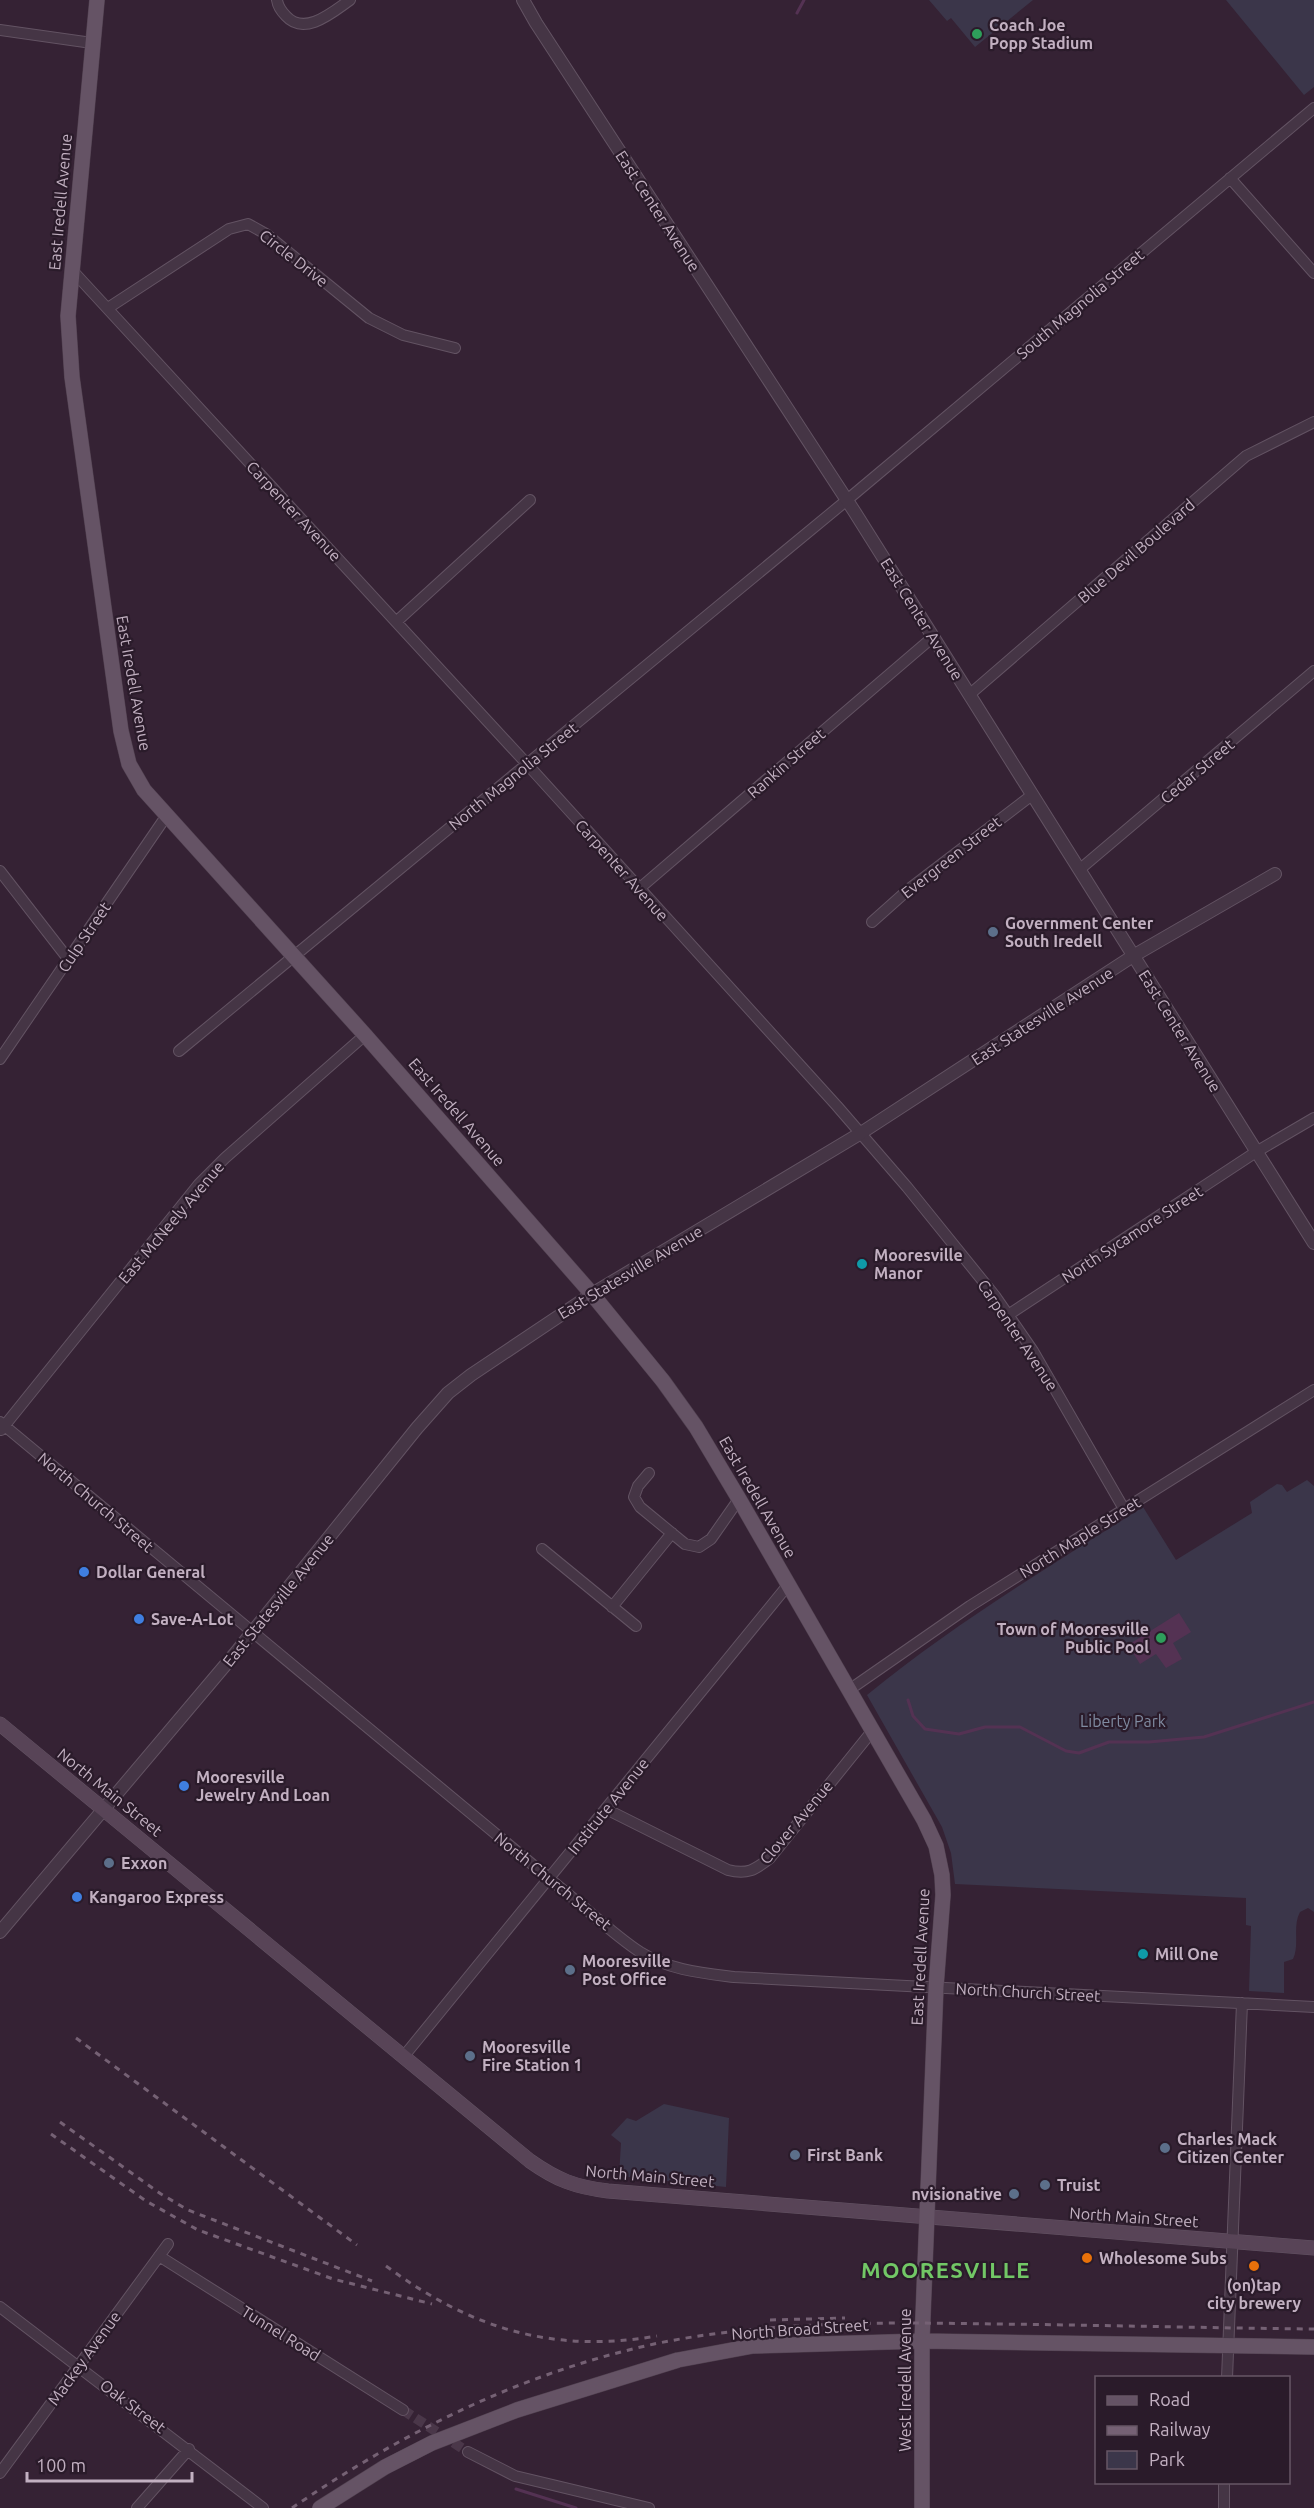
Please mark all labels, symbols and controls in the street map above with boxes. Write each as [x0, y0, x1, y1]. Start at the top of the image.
place label: Coach Joe Popp Stadium [989, 16, 1093, 52]
marker: Coach Joe Popp Stadium [970, 27, 984, 41]
street label: East Iredell Avenue [45, 133, 75, 271]
street label: East Center Avenue [612, 147, 704, 275]
street label: Circle Drive [256, 226, 332, 290]
street label: South Magnolia Street [1013, 245, 1148, 362]
street label: Carpenter Avenue [243, 457, 345, 565]
street label: Blue Devil Boulevard [1074, 495, 1198, 607]
street label: East Center Avenue [877, 555, 967, 683]
street label: East Iredell Avenue [113, 614, 155, 752]
street label: North Magnolia Street [445, 718, 582, 833]
street label: Rankin Street [744, 724, 829, 802]
street label: Cedar Street [1157, 735, 1238, 807]
street label: Evergreen Street [897, 812, 1005, 902]
street label: Carpenter Avenue [572, 816, 672, 924]
street label: Culp Street [54, 898, 114, 975]
place label: Government Center South Iredell [1005, 914, 1154, 950]
marker: Government Center South Iredell [986, 925, 1000, 939]
street label: East Statesville Avenue [968, 963, 1116, 1069]
street label: East Center Avenue [1135, 967, 1225, 1095]
street label: East Iredell Avenue [405, 1054, 509, 1170]
street label: East McNeely Avenue [115, 1157, 227, 1287]
street label: North Sycamore Street [1058, 1181, 1206, 1286]
street label: East Statesville Avenue [554, 1222, 706, 1322]
place label: Mooresville Manor [874, 1246, 963, 1282]
marker: Mooresville Manor [855, 1257, 869, 1271]
street label: Carpenter Avenue [974, 1276, 1062, 1394]
street label: East Iredell Avenue [716, 1433, 800, 1561]
street label: North Church Street [35, 1449, 158, 1556]
street label: North Maple Street [1016, 1492, 1144, 1581]
street label: East Statesville Avenue [219, 1530, 337, 1670]
place label: Dollar General [96, 1563, 205, 1581]
marker: Dollar General [77, 1565, 91, 1579]
place label: Save-A-Lot [151, 1610, 234, 1628]
marker: Save-A-Lot [132, 1612, 146, 1626]
place label: Town of Mooresville Public Pool [997, 1620, 1149, 1656]
marker: Town of Mooresville Public Pool [1154, 1631, 1168, 1645]
park label: Liberty Park [1080, 1712, 1166, 1730]
street label: North Main Street [54, 1744, 167, 1840]
street label: Institute Avenue [564, 1754, 652, 1858]
place label: Mooresville Jewelry And Loan [196, 1768, 330, 1804]
street label: Clover Avenue [756, 1777, 836, 1867]
marker: Mooresville Jewelry And Loan [177, 1779, 191, 1793]
street label: North Church Street [491, 1828, 616, 1934]
place label: Exxon [121, 1854, 167, 1872]
marker: Exxon [102, 1856, 116, 1870]
place label: Kangaroo Express [89, 1888, 224, 1906]
street label: East Iredell Avenue [907, 1888, 933, 2026]
marker: Kangaroo Express [70, 1890, 84, 1904]
place label: Mill One [1155, 1945, 1218, 1963]
marker: Mill One [1136, 1947, 1150, 1961]
place label: Mooresville Post Office [582, 1952, 671, 1988]
marker: Mooresville Post Office [563, 1963, 577, 1977]
street label: North Church Street [955, 1979, 1102, 2005]
place label: Mooresville Fire Station 1 [482, 2038, 582, 2074]
marker: Mooresville Fire Station 1 [463, 2049, 477, 2063]
place label: Charles Mack Citizen Center [1177, 2130, 1285, 2166]
marker: Charles Mack Citizen Center [1158, 2141, 1172, 2155]
place label: First Bank [807, 2146, 883, 2164]
marker: First Bank [788, 2148, 802, 2162]
street label: North Main Street [585, 2161, 716, 2191]
place label: Truist [1057, 2176, 1101, 2194]
marker: Truist [1038, 2178, 1052, 2192]
place label: nvisionative [911, 2185, 1002, 2203]
marker: nvisionative [1007, 2187, 1021, 2201]
street label: North Main Street [1069, 2204, 1200, 2231]
place label: Wholesome Subs [1099, 2249, 1227, 2267]
marker: Wholesome Subs [1080, 2251, 1094, 2265]
district label: MOORESVILLE [861, 2257, 1031, 2282]
marker: (on)tap city brewery [1247, 2259, 1261, 2273]
place label: (on)tap city brewery [1207, 2276, 1301, 2312]
street label: Tunnel Road [238, 2302, 324, 2364]
street label: Mackey Avenue [44, 2308, 124, 2408]
street label: West Iredell Avenue [896, 2308, 914, 2452]
street label: North Broad Street [731, 2315, 870, 2343]
street label: Oak Street [97, 2376, 170, 2437]
legend [1095, 2376, 1290, 2484]
text: Road [1149, 2389, 1191, 2409]
text: Railway [1149, 2419, 1211, 2439]
scale bar [27, 2445, 192, 2483]
text: Park [1149, 2449, 1185, 2469]
text: 100 m [36, 2455, 86, 2475]

